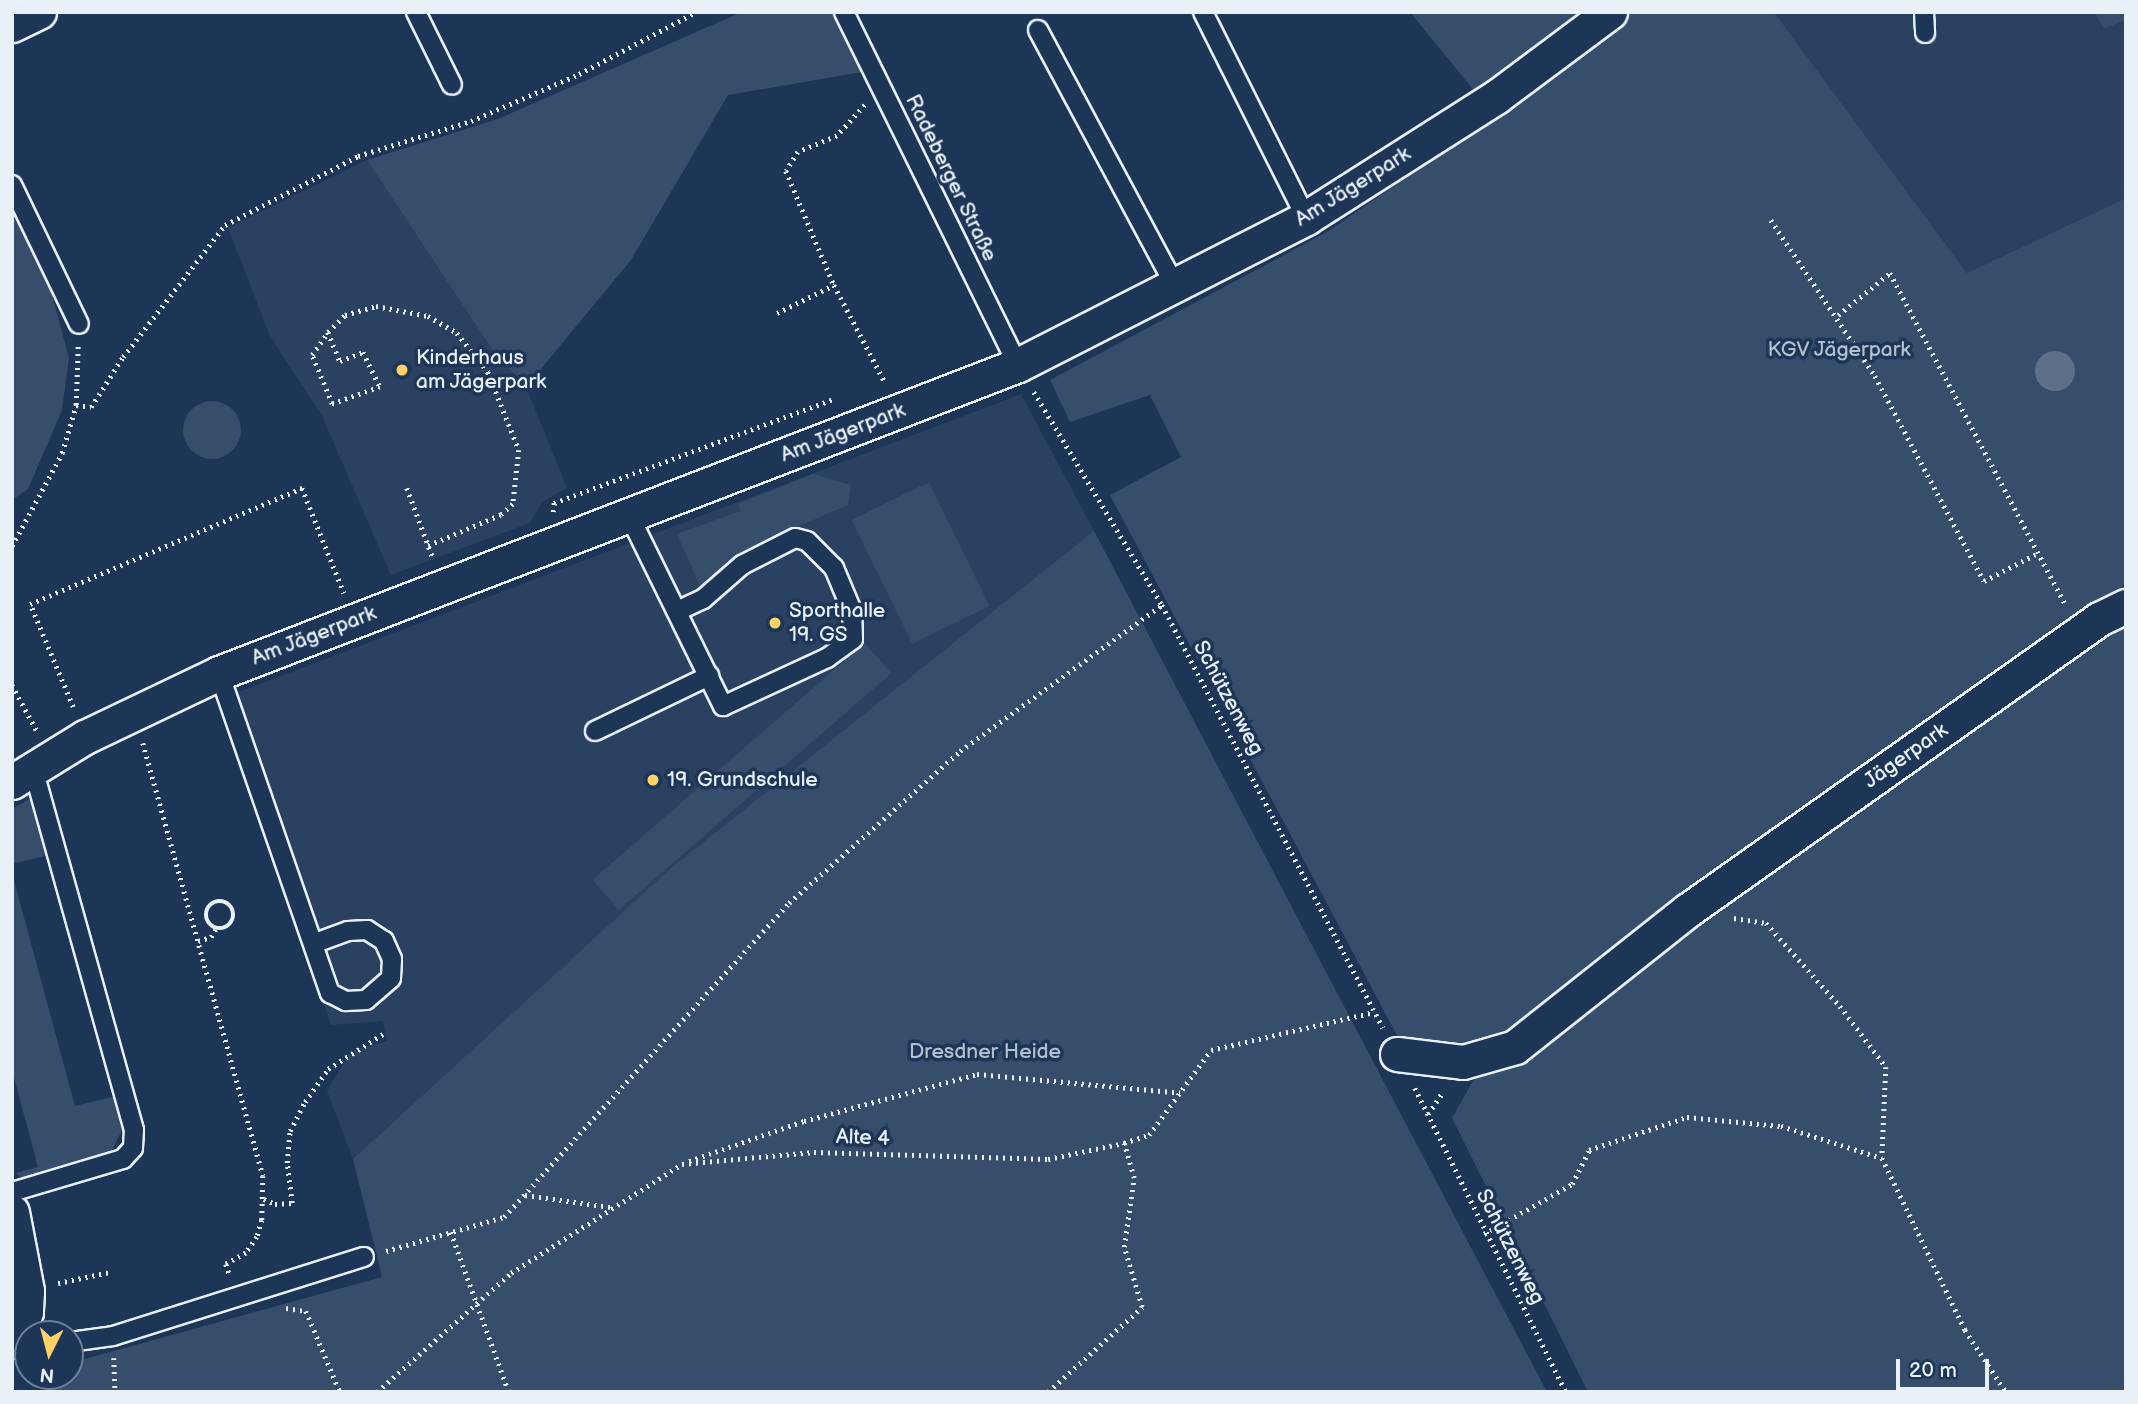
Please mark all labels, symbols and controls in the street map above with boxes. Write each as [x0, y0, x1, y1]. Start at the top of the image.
street label: Radeberger Straße [900, 90, 1002, 266]
street label: Am Jägerpark [1290, 141, 1416, 233]
park label: KGV Jägerpark [1767, 337, 1911, 363]
place label: Kinderhaus am Jägerpark [416, 345, 547, 395]
marker: Kinderhaus am Jägerpark [394, 362, 410, 378]
street label: Am Jägerpark [777, 398, 909, 468]
place label: Sporthalle 19. GS [789, 598, 885, 648]
street label: Am Jägerpark [248, 601, 380, 671]
marker: Sporthalle 19. GS [767, 615, 783, 631]
street label: Schützenweg [1187, 636, 1269, 760]
street label: Jägerpark [1859, 718, 1953, 794]
place label: 19. Grundschule [667, 767, 818, 793]
marker: 19. Grundschule [645, 772, 661, 788]
park label: Dresdner Heide [909, 1039, 1061, 1065]
street label: Alte 4 [835, 1124, 891, 1152]
street label: Schützenweg [1470, 1185, 1550, 1309]
north arrow [14, 1320, 84, 1390]
scale bar [1900, 1344, 1993, 1388]
text: 20 m [1909, 1358, 1957, 1383]
text: N [39, 1362, 55, 1387]

